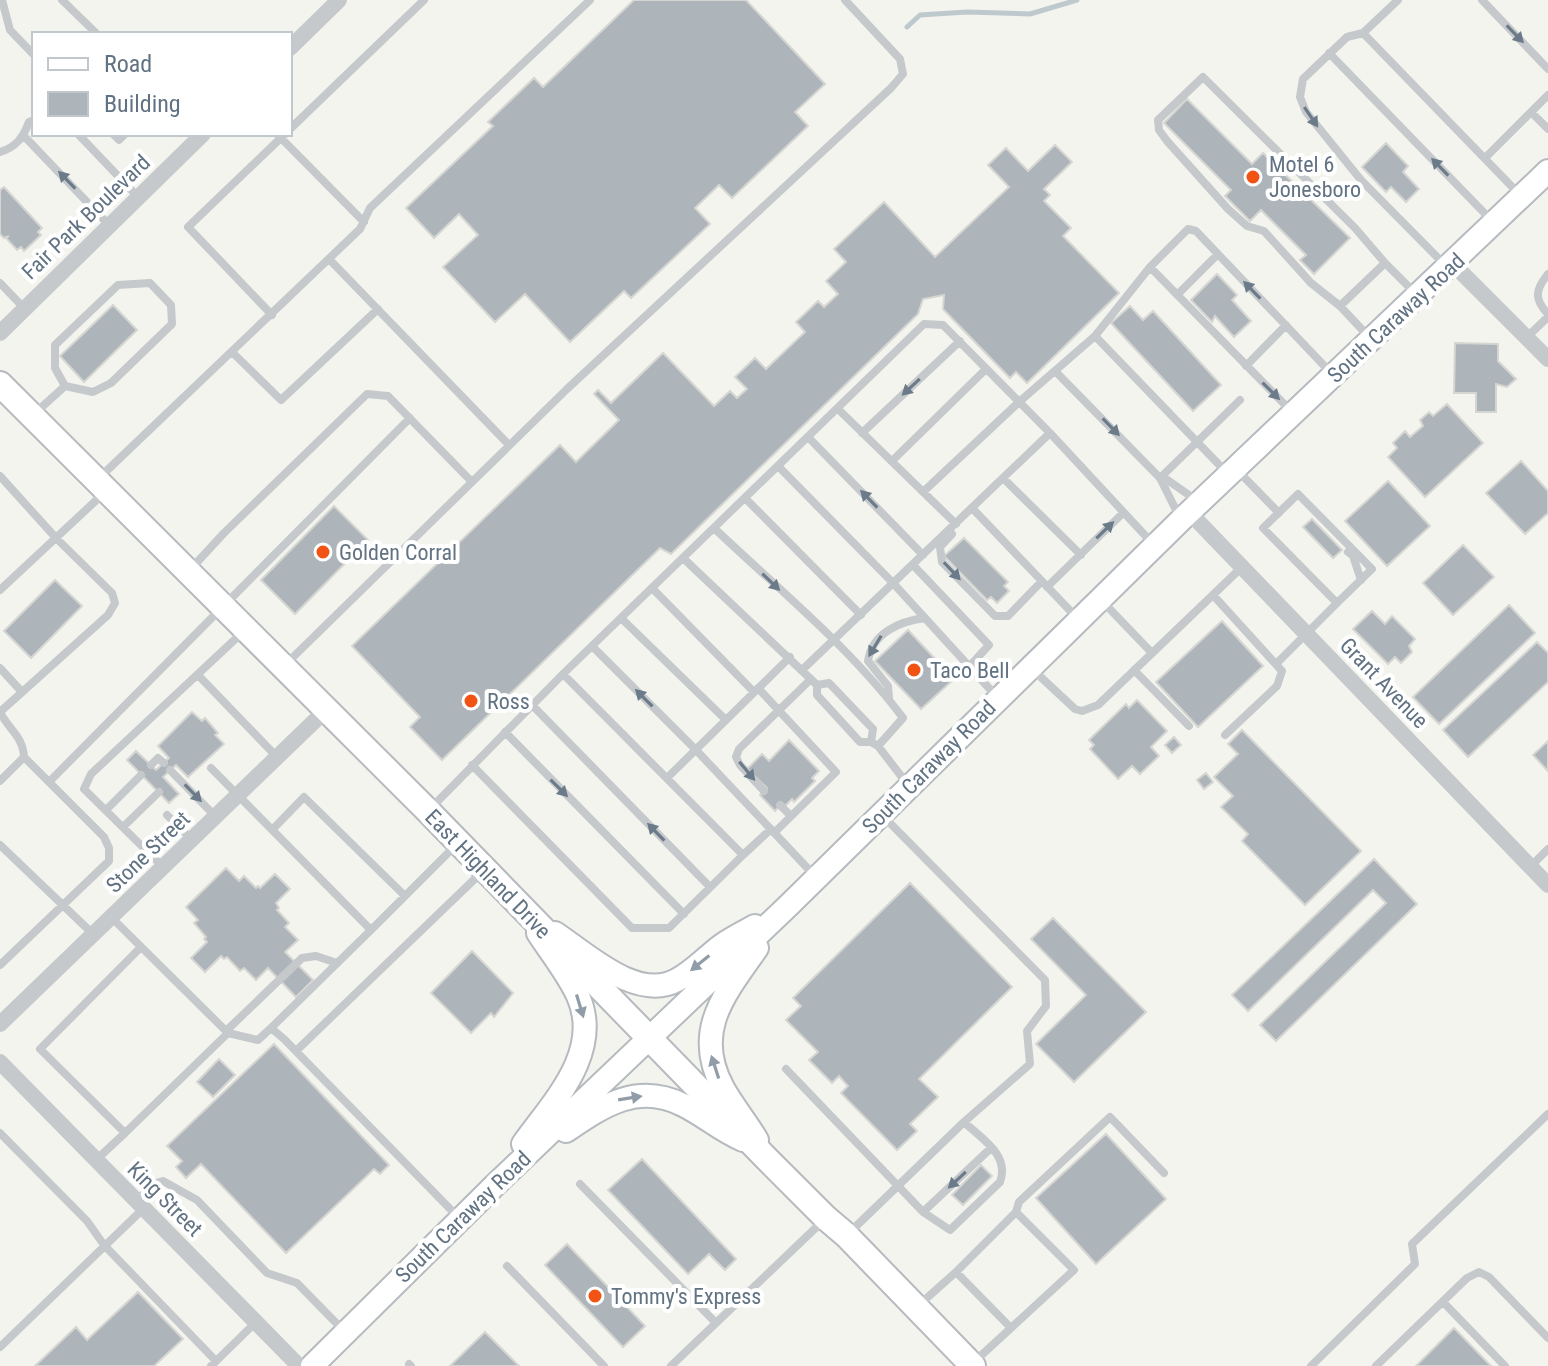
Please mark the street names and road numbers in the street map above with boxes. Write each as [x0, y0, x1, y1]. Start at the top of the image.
street label: Fair Park Boulevard [17, 150, 155, 284]
street label: South Caraway Road [1322, 248, 1470, 388]
street label: Grant Avenue [1335, 633, 1433, 733]
street label: South Caraway Road [857, 695, 1001, 839]
street label: East Highland Drive [420, 804, 556, 944]
street label: Stone Street [101, 806, 195, 898]
street label: South Caraway Road [390, 1146, 536, 1288]
street label: King Street [123, 1157, 207, 1241]

